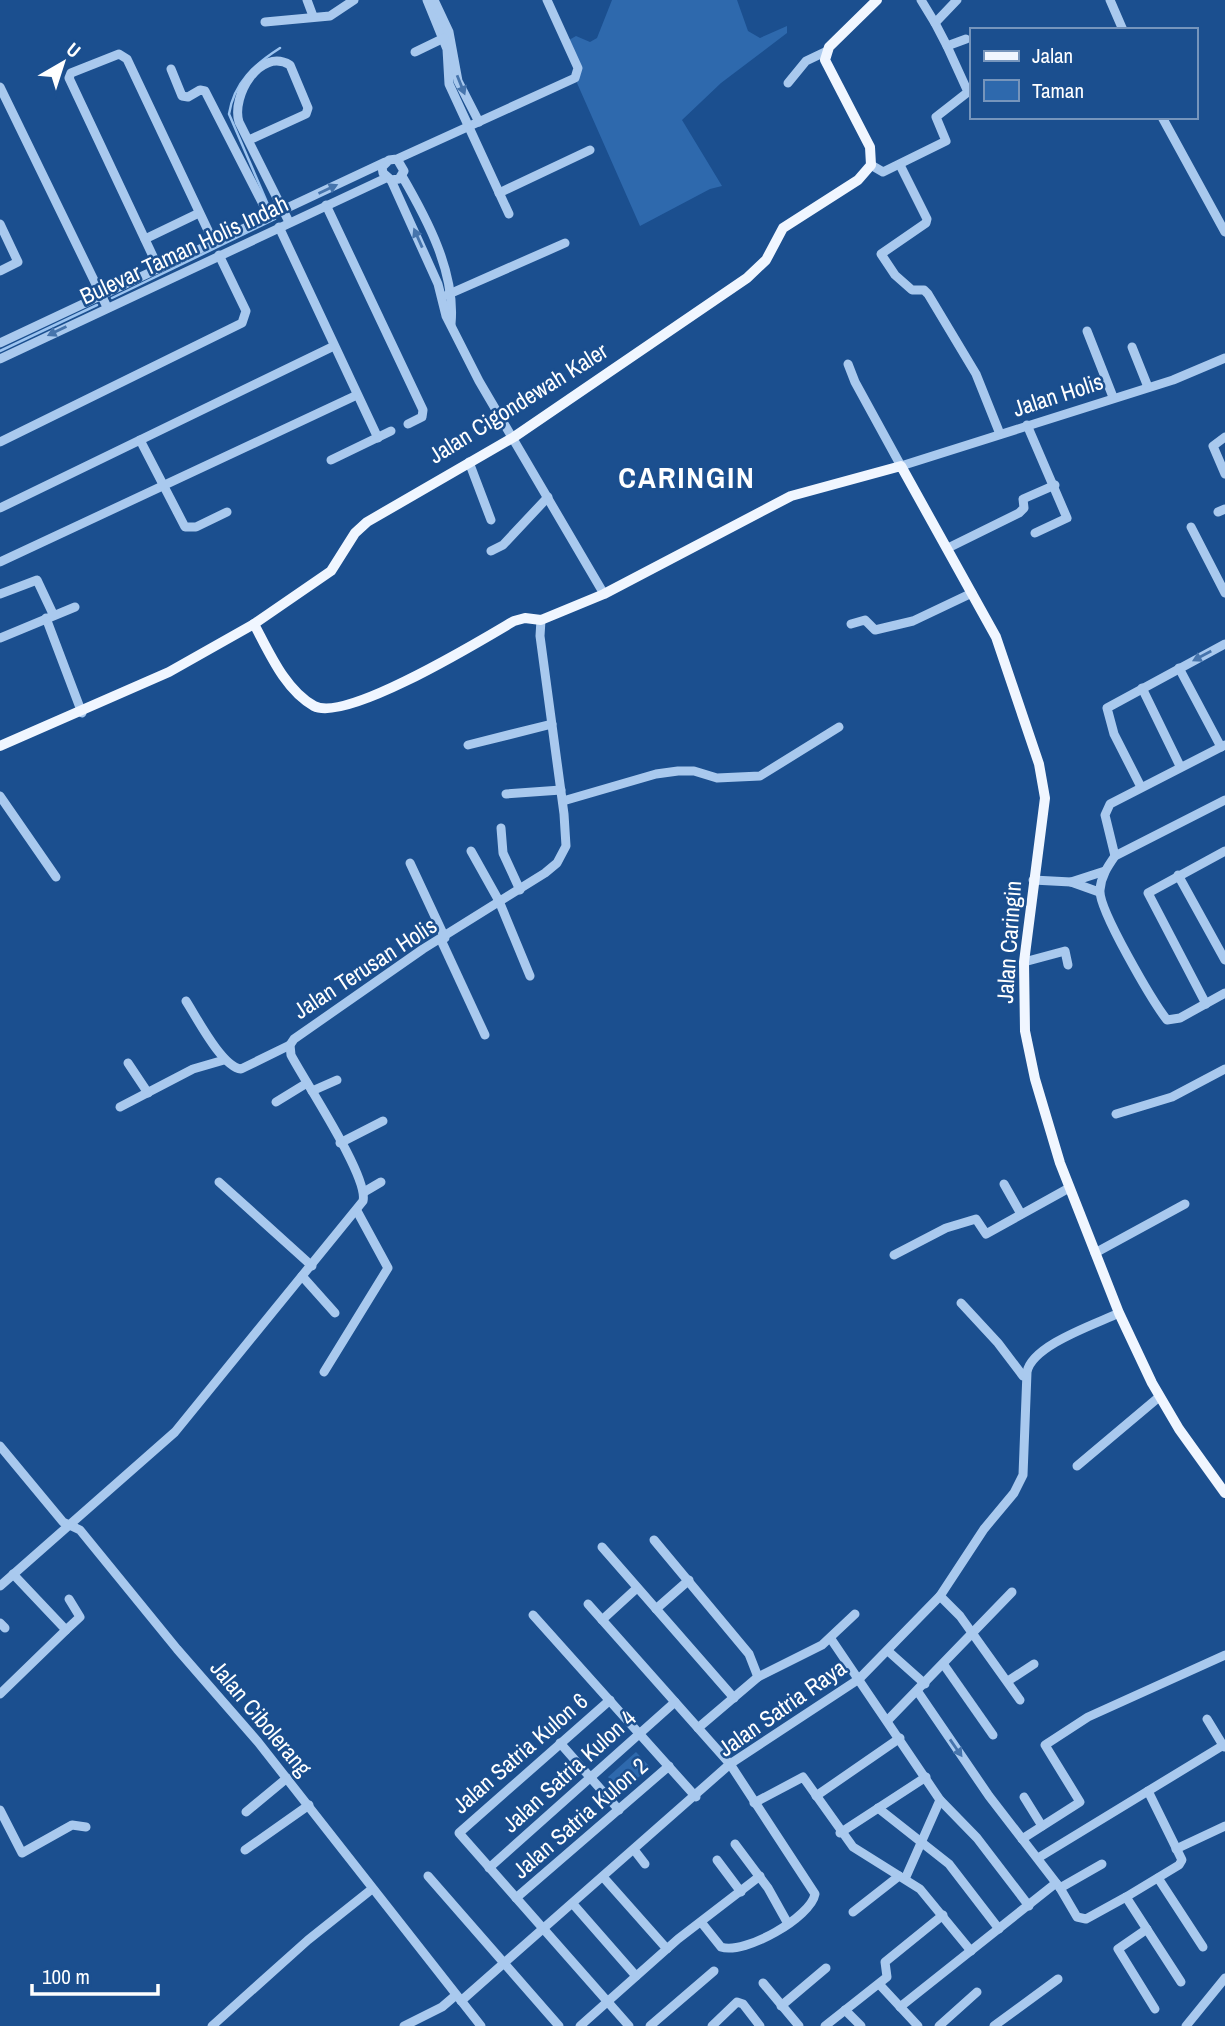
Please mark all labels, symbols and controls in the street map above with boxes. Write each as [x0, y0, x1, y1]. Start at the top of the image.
north arrow [28, 28, 98, 98]
legend [970, 28, 1197, 119]
text: U [61, 36, 86, 63]
text: Jalan [1032, 41, 1073, 70]
one-way arrow [456, 75, 467, 96]
text: Taman [1032, 76, 1084, 105]
one-way arrow [318, 183, 338, 194]
street label: Bulevar Taman Holis Indah [75, 188, 293, 311]
one-way arrow [412, 228, 423, 249]
one-way arrow [47, 324, 67, 336]
street label: Jalan Cigondewah Kaler [422, 335, 614, 470]
street label: Jalan Holis [1009, 365, 1107, 424]
district label: CARINGIN [618, 457, 756, 497]
one-way arrow [1192, 651, 1212, 662]
street label: Jalan Caringin [989, 880, 1028, 1004]
street label: Jalan Terusan Holis [287, 910, 442, 1026]
street label: Jalan Satria Raya [711, 1652, 852, 1763]
street label: Jalan Cibolerang [204, 1653, 319, 1783]
street label: Jalan Satria Kulon 6 [445, 1685, 594, 1820]
street label: Jalan Satria Kulon 4 [495, 1702, 643, 1839]
one-way arrow [950, 1738, 963, 1758]
street label: Jalan Satria Kulon 2 [505, 1750, 654, 1885]
scale bar [32, 1952, 158, 1996]
text: 100 m [42, 1962, 90, 1991]

